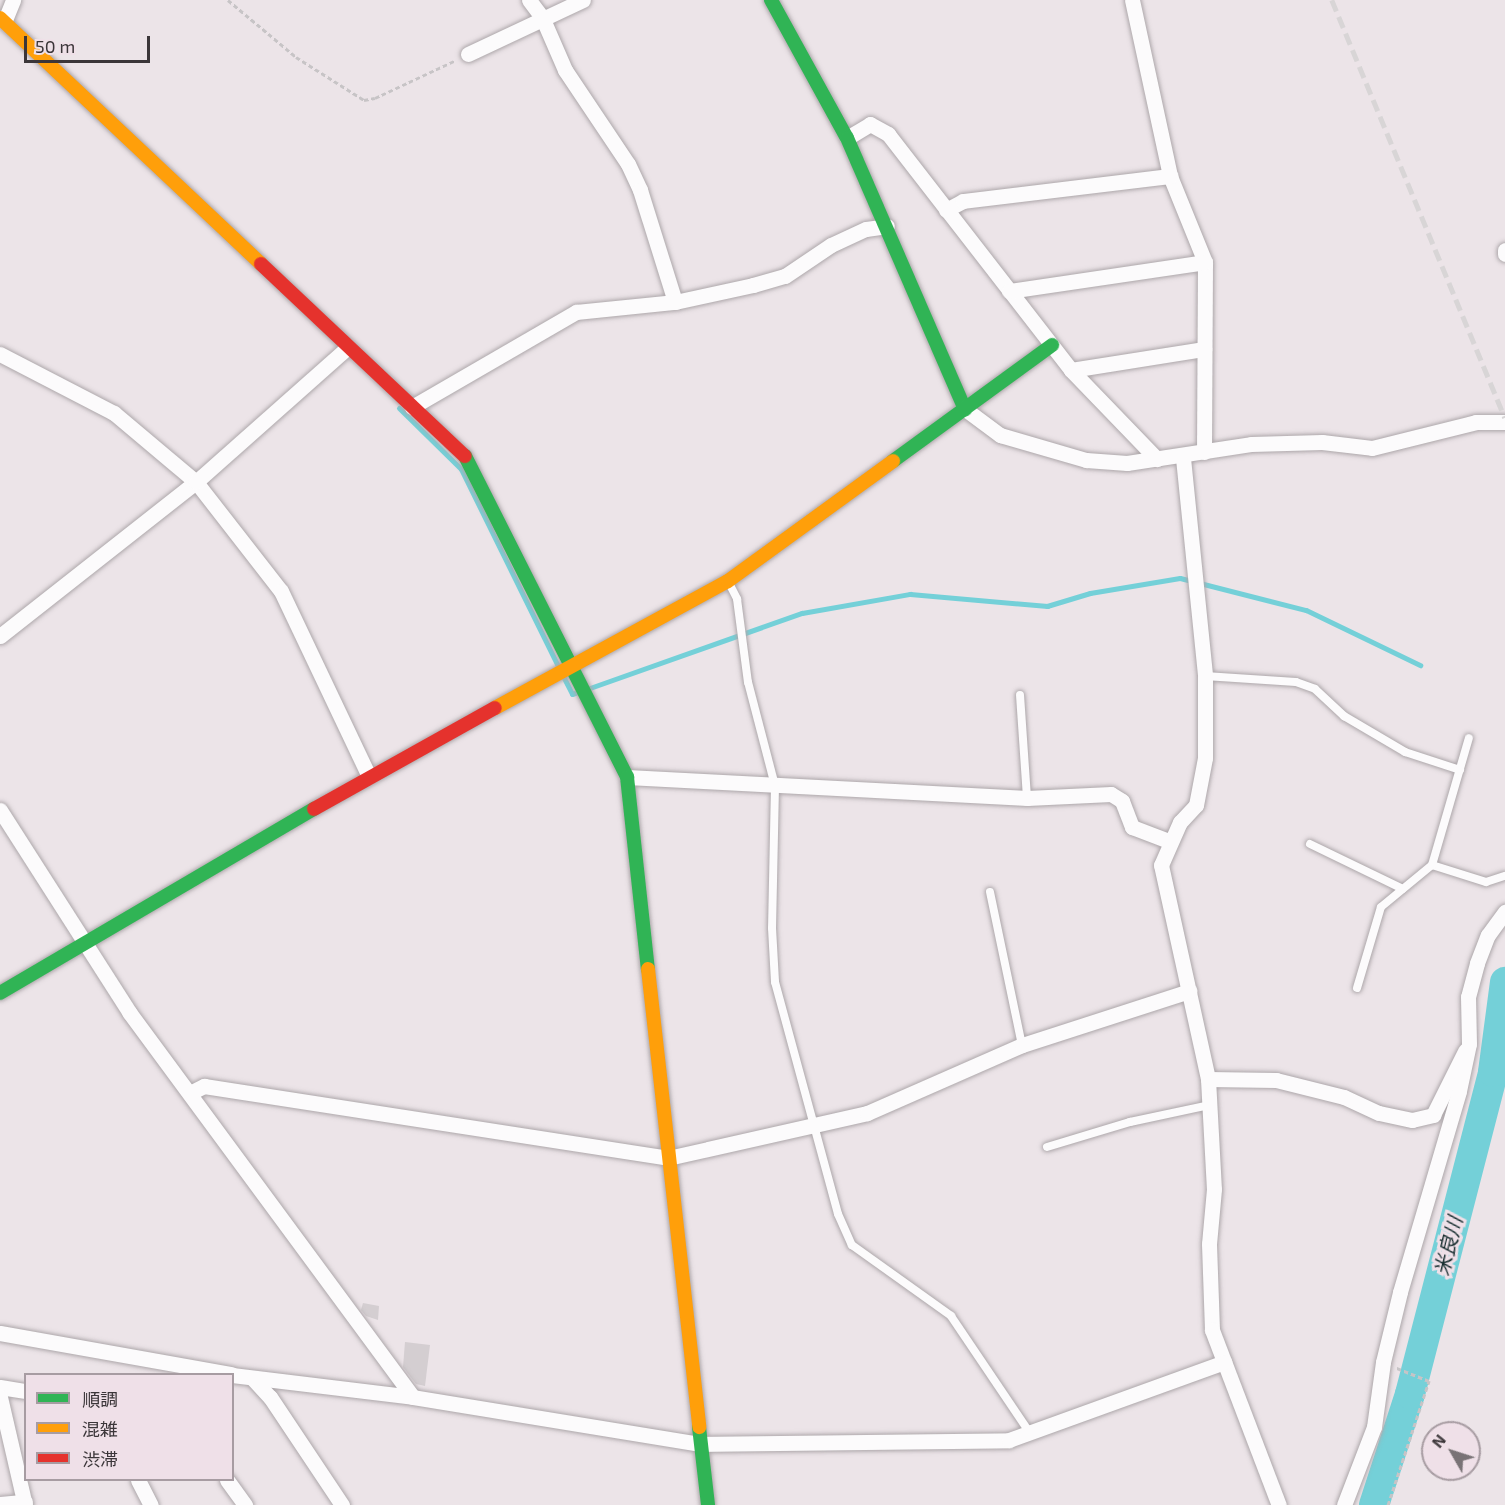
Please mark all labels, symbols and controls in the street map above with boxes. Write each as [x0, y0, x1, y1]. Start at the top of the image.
scale bar [27, 24, 153, 62]
text: 50 m [35, 35, 75, 57]
water label: 米良川 [1429, 1214, 1467, 1278]
legend [24, 1373, 234, 1481]
text: 順調 [82, 1388, 118, 1410]
text: 混雑 [82, 1418, 118, 1440]
north arrow [1421, 1421, 1481, 1481]
text: N [1427, 1430, 1449, 1451]
text: 渋滞 [82, 1448, 118, 1470]

